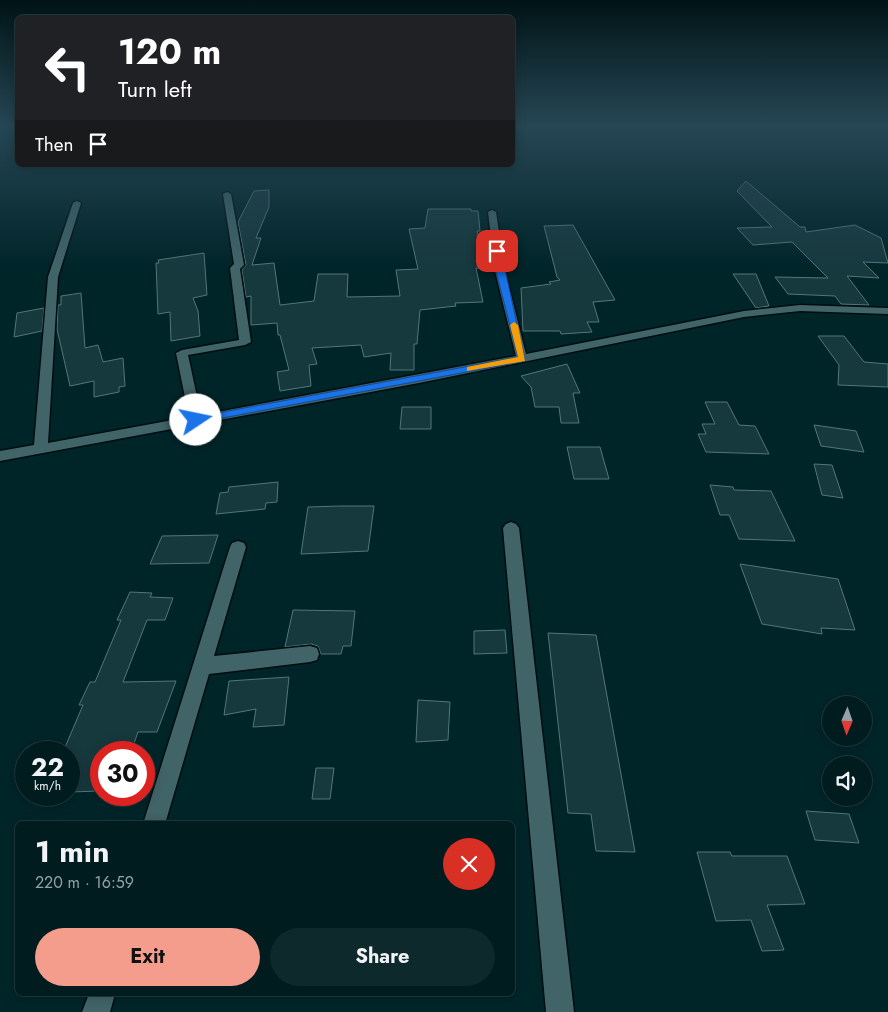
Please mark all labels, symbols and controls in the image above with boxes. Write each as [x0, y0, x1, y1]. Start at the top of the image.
text: 120 m [118, 27, 221, 77]
icon: left [35, 35, 100, 100]
text: Turn left [118, 73, 192, 105]
icon: arrive [84, 130, 112, 158]
text: Then [35, 131, 74, 158]
pin [476, 230, 518, 272]
icon: arrive [483, 237, 511, 265]
position arrow [169, 393, 221, 445]
north arrow [822, 696, 872, 746]
map controls [822, 696, 872, 806]
speed limit sign: 30 [90, 741, 155, 806]
text: 22 [31, 749, 64, 785]
button: sound [822, 756, 872, 806]
text: km/h [34, 777, 61, 795]
text: 1 min [35, 830, 109, 873]
button: close [443, 838, 495, 890]
text: 220 m · 16:59 [35, 871, 134, 894]
button: Exit [35, 928, 260, 986]
button: Share [270, 928, 495, 986]

